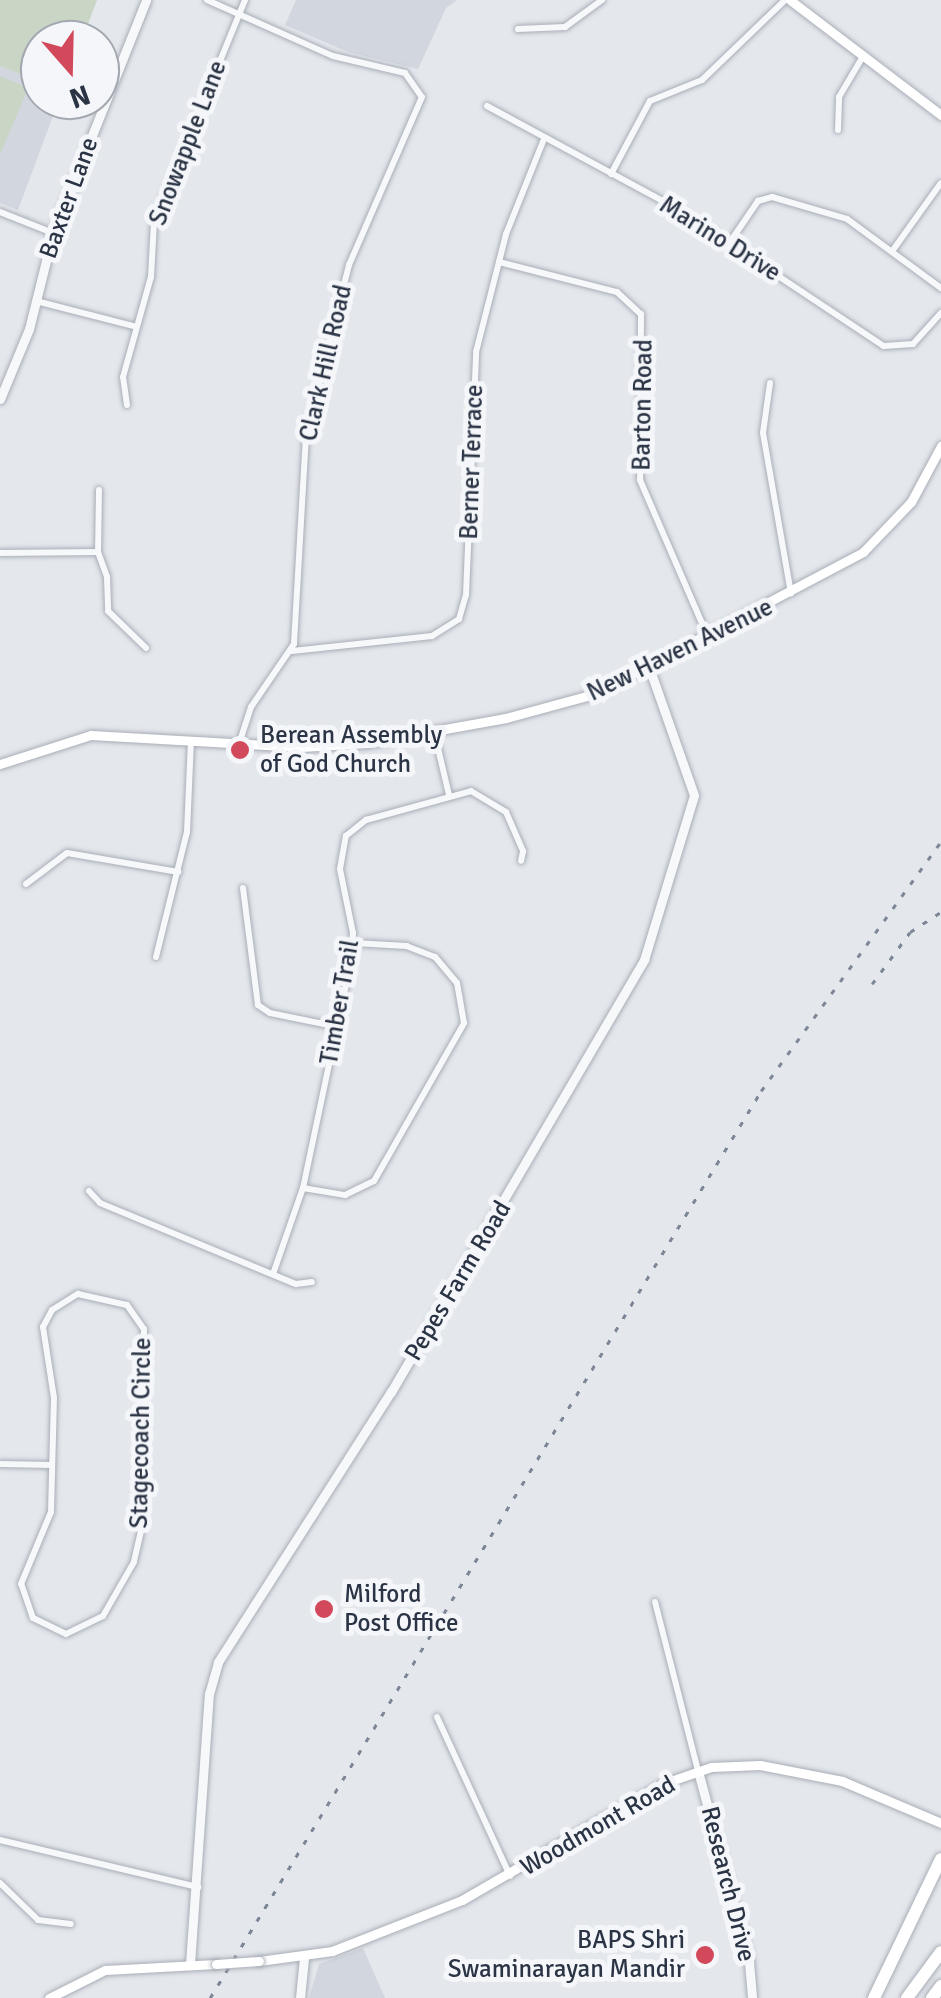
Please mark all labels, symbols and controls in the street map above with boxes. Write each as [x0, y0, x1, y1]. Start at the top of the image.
north arrow [20, 20, 120, 120]
street label: Snowapple Lane [143, 56, 233, 230]
text: N [65, 77, 95, 116]
street label: Baxter Lane [33, 133, 105, 263]
street label: Marino Drive [654, 190, 786, 288]
street label: Clark Hill Road [293, 282, 359, 444]
street label: Barton Road [627, 339, 659, 471]
street label: Berner Terrace [454, 384, 490, 540]
street label: New Haven Avenue [582, 592, 778, 708]
place label: Berean Assembly of God Church [260, 721, 442, 780]
marker: Berean Assembly of God Church [229, 739, 251, 761]
street label: Timber Trail [314, 937, 366, 1067]
street label: Pepes Farm Road [398, 1196, 518, 1366]
street label: Stagecoach Circle [124, 1337, 158, 1529]
place label: Milford Post Office [344, 1580, 459, 1639]
marker: Milford Post Office [313, 1598, 335, 1620]
street label: Woodmont Road [515, 1770, 681, 1882]
street label: Research Drive [694, 1803, 762, 1965]
place label: BAPS Shri Swaminarayan Mandir [448, 1926, 685, 1985]
marker: BAPS Shri Swaminarayan Mandir [694, 1944, 716, 1966]

